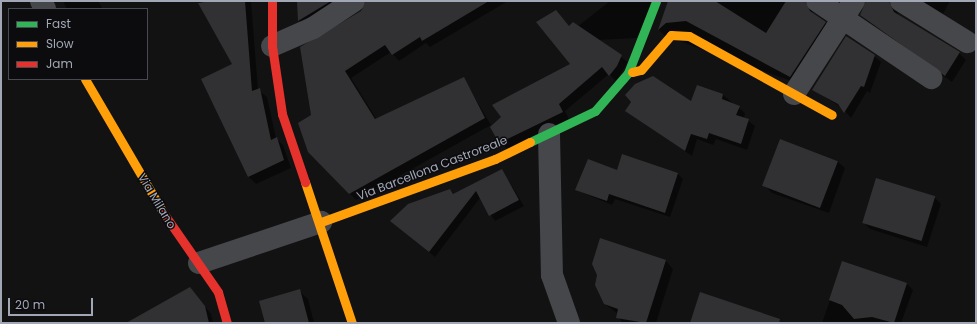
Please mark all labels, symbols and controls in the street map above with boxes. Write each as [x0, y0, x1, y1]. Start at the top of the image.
legend [8, 8, 148, 80]
text: Fast [46, 15, 71, 32]
text: Slow [46, 35, 74, 52]
text: Jam [46, 55, 73, 72]
street label: Via Barcellona Castroreale [355, 133, 509, 203]
street label: Via Milano [135, 171, 179, 231]
scale bar [10, 290, 95, 316]
text: 20 m [15, 296, 45, 313]

